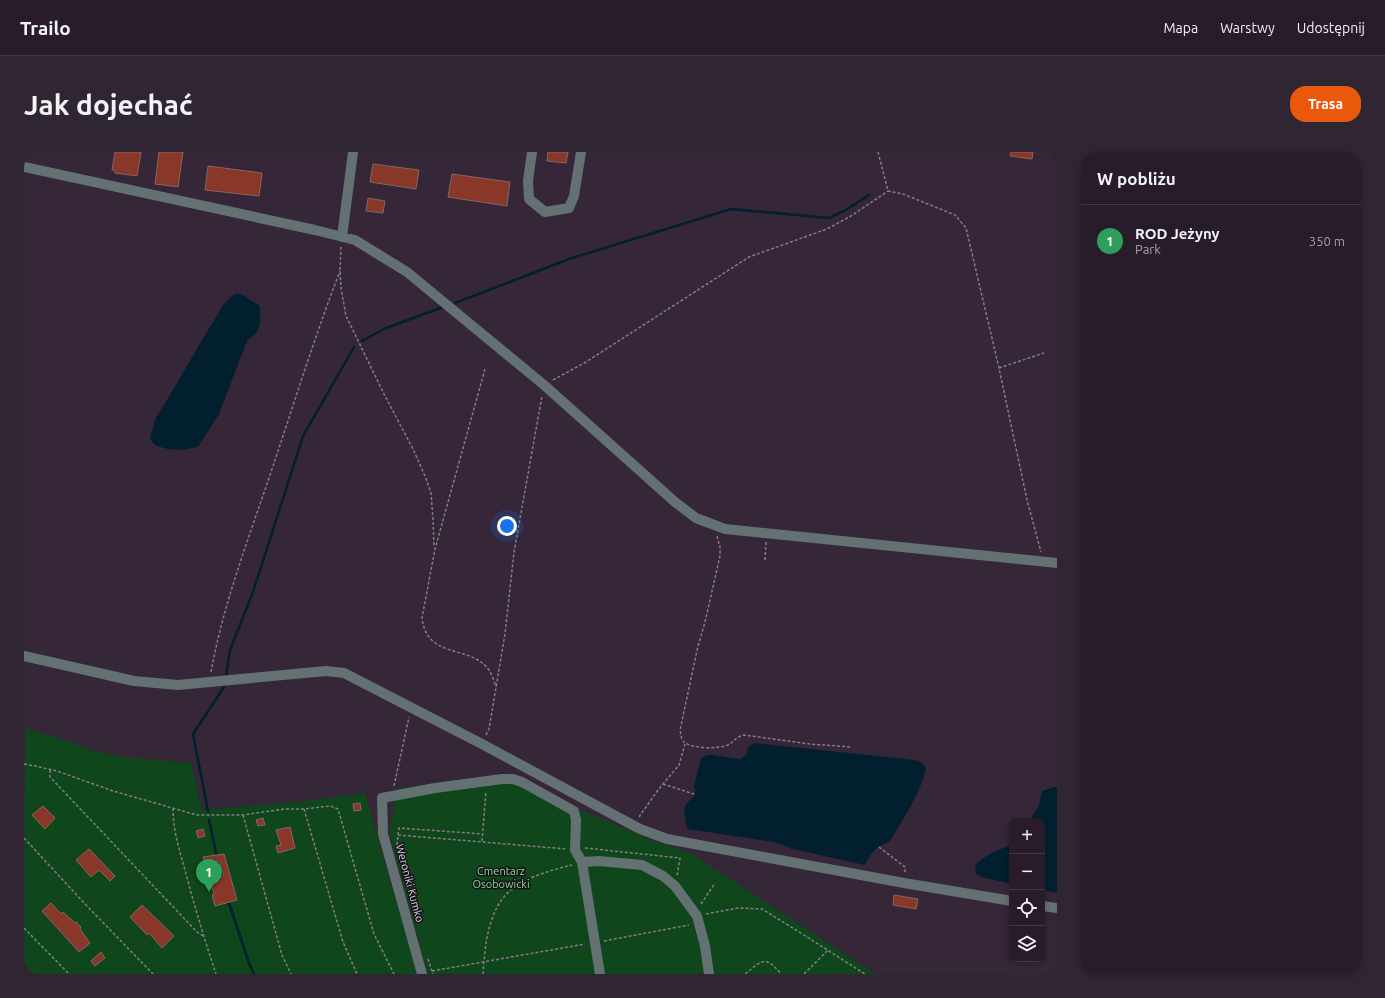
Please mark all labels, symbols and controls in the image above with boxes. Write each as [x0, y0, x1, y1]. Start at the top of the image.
text: Trailo [20, 17, 71, 39]
text: Mapa [1163, 20, 1198, 36]
text: Warstwy [1220, 20, 1275, 36]
text: Udostępnij [1297, 20, 1365, 36]
button: Trasa [1290, 86, 1361, 122]
text: Jak dojechać [24, 89, 193, 120]
text: W pobliżu [1097, 169, 1176, 188]
text: ROD Jeżyny [1135, 225, 1219, 242]
text: 1 [1106, 234, 1114, 248]
text: 350 m [1309, 234, 1345, 248]
text: Park [1135, 242, 1161, 256]
your location [497, 516, 517, 536]
map controls [1009, 818, 1045, 962]
button: + [1009, 818, 1045, 854]
street label: Weroniki Kumko [394, 843, 426, 923]
button: − [1009, 854, 1045, 890]
pin: 1 [196, 859, 222, 892]
park label: Cmentarz Osobowicki [472, 865, 530, 890]
button: locate [1009, 890, 1045, 926]
button: layers [1009, 926, 1045, 962]

